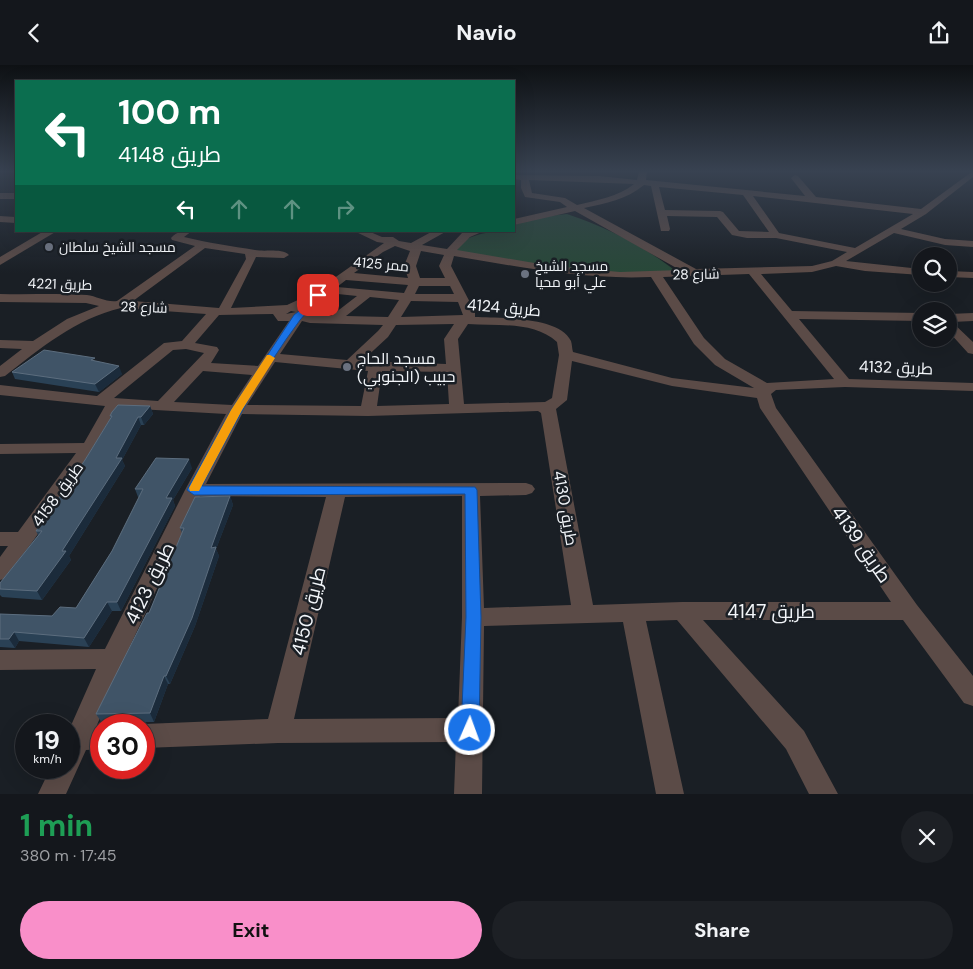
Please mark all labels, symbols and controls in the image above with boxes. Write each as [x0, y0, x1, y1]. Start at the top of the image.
text: Navio [456, 18, 517, 47]
icon: back [20, 19, 48, 47]
icon: share [925, 19, 953, 47]
text: 100 m [118, 89, 221, 135]
icon: left [35, 100, 100, 165]
text: طريق 4148 [118, 140, 221, 169]
icon: left [172, 195, 200, 223]
icon: ahead [225, 195, 253, 223]
icon: ahead [278, 195, 306, 223]
icon: right [331, 195, 359, 223]
place label: مسجد الشيخ سلطان [59, 238, 176, 256]
marker: مسجد الشيخ سلطان [43, 241, 55, 253]
map controls [912, 247, 957, 347]
button: search [912, 247, 957, 292]
street label: ممر 4125 [352, 253, 410, 275]
place label: مسجد الشيخ علي أبو محيا [535, 257, 608, 294]
street label: شارع 28 [672, 265, 720, 283]
marker: مسجد الشيخ علي أبو محيا [519, 268, 531, 280]
street label: طريق 4221 [27, 274, 93, 294]
pin [297, 274, 339, 316]
icon: arrive [304, 281, 332, 309]
street label: طريق 4124 [466, 294, 542, 321]
street label: شارع 28 [120, 297, 168, 317]
button: layers [912, 302, 957, 347]
place label: مسجد الحاج حبيب (الجنوبي) [357, 348, 455, 390]
street label: طريق 4132 [859, 356, 933, 379]
marker: مسجد الحاج حبيب (الجنوبي) [341, 361, 353, 373]
street label: طريق 4158 [27, 458, 88, 531]
street label: طريق 4130 [549, 469, 582, 547]
street label: طريق 4139 [826, 501, 897, 588]
street label: طريق 4123 [119, 538, 180, 628]
street label: طريق 4150 [285, 564, 332, 658]
street label: طريق 4147 [727, 599, 815, 624]
position arrow [443, 703, 495, 755]
speed limit sign: 30 [90, 714, 155, 779]
text: 19 [35, 724, 60, 757]
text: km/h [33, 751, 62, 767]
text: 1 min [20, 806, 93, 845]
button: close [901, 811, 953, 863]
text: 380 m · 17:45 [20, 845, 117, 866]
button: Exit [20, 901, 482, 959]
button: Share [492, 901, 953, 959]

